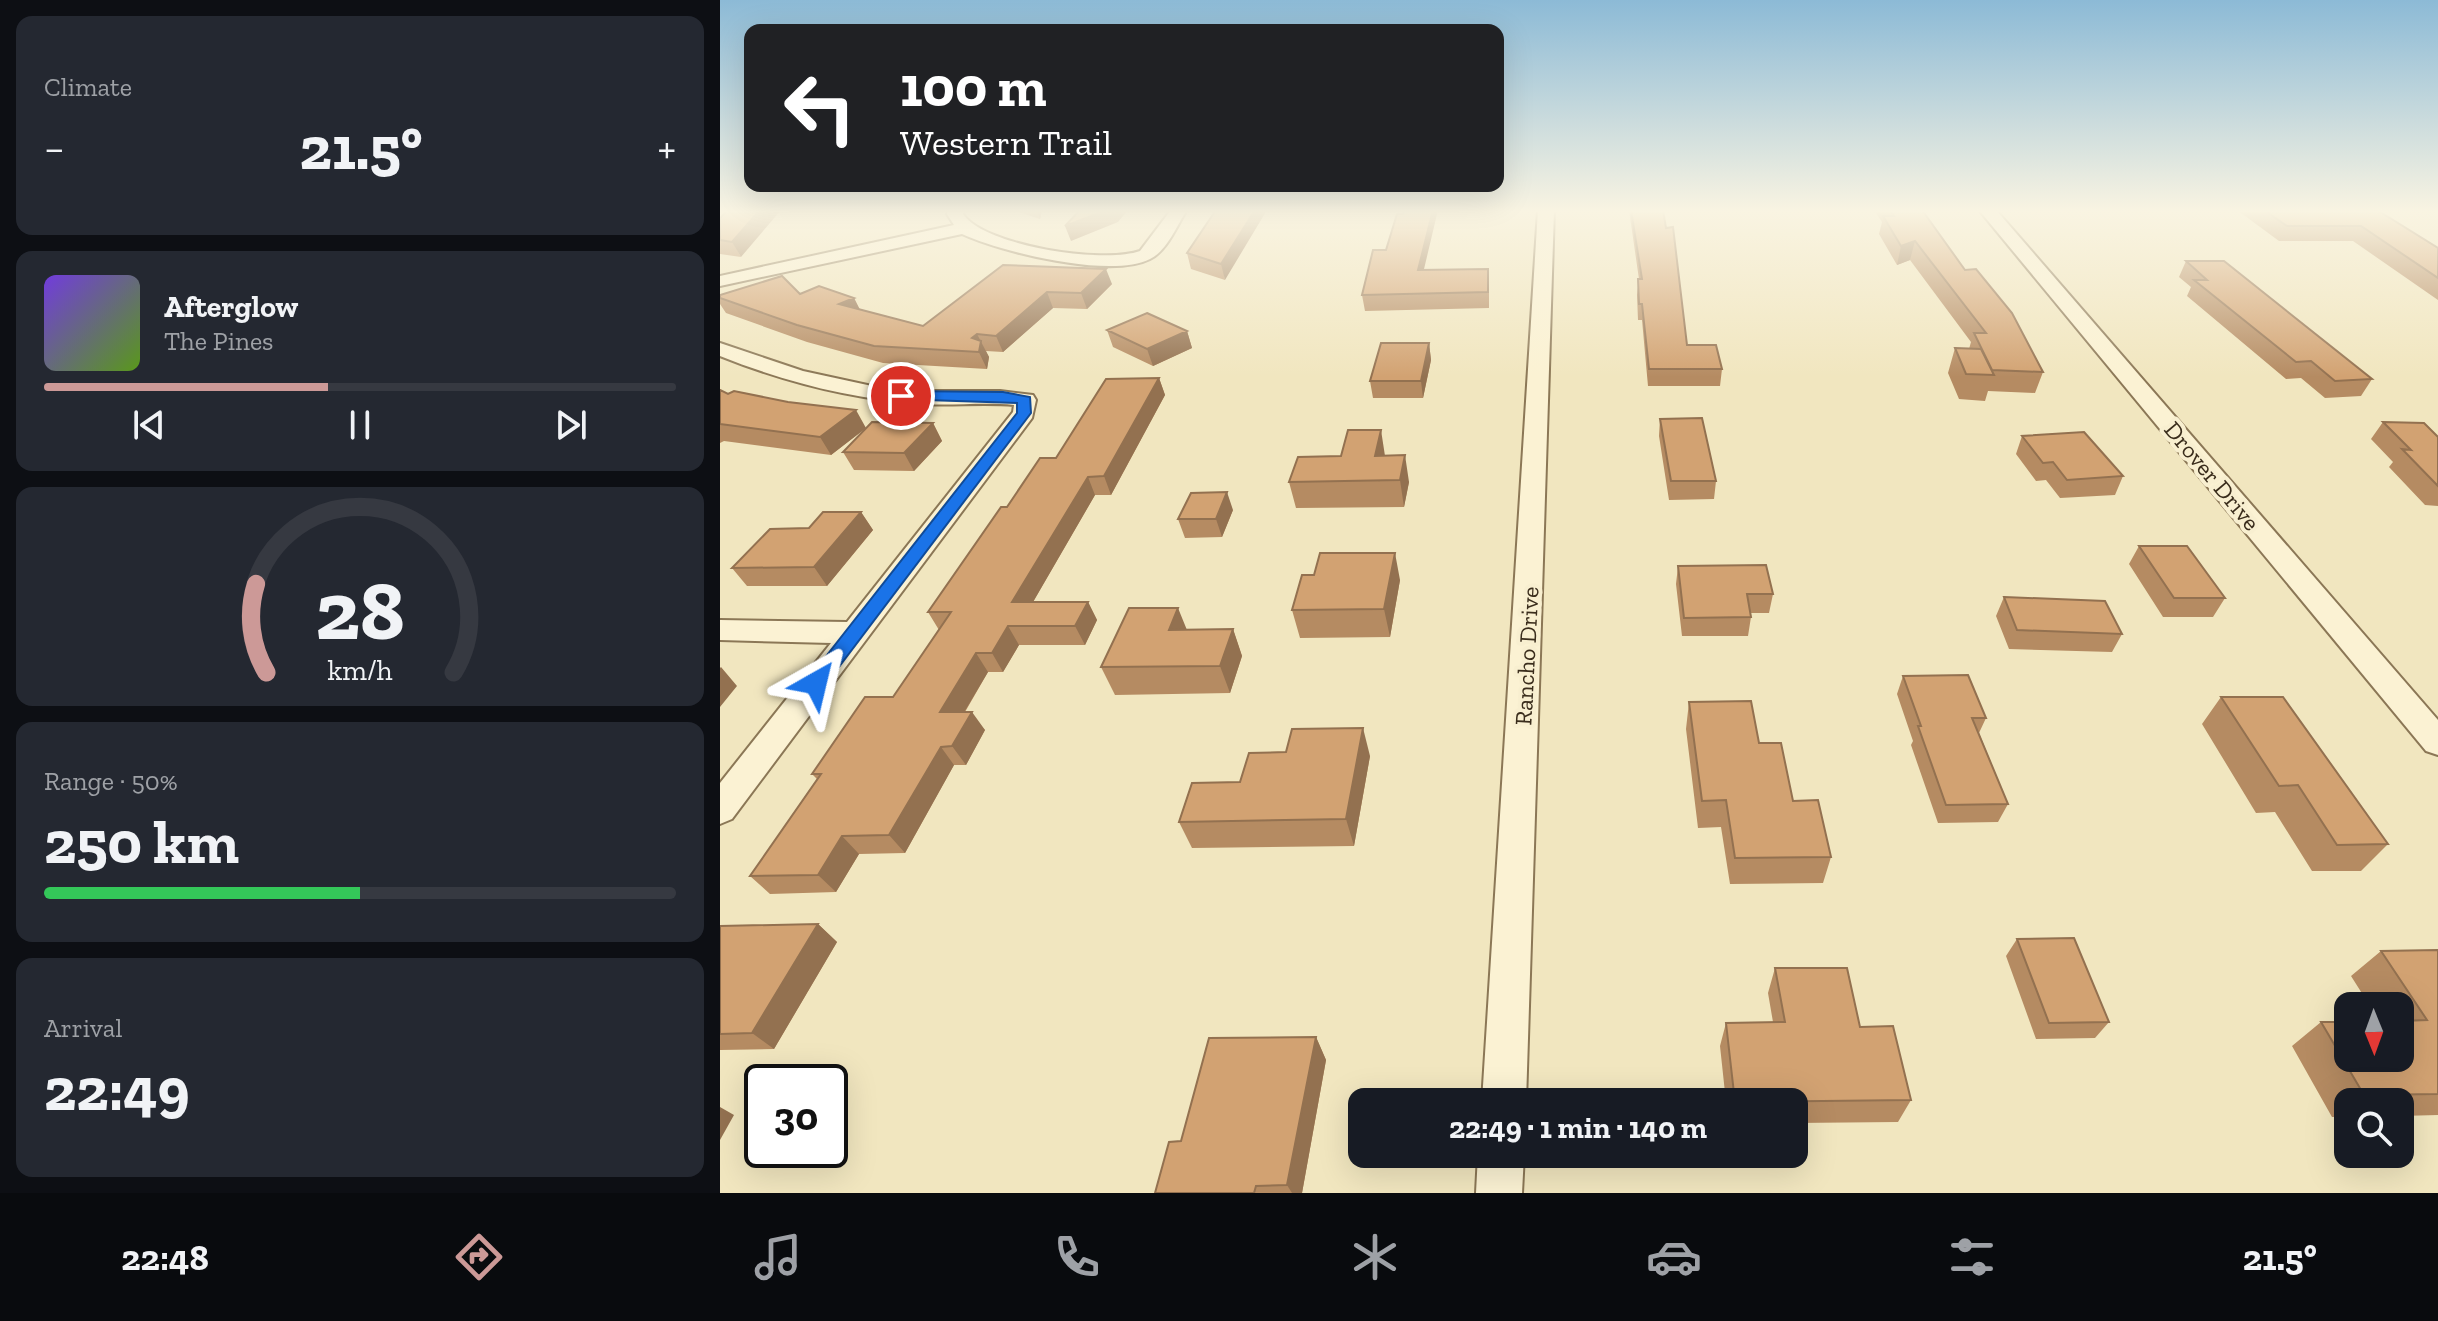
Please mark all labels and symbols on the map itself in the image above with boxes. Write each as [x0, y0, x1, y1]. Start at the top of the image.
pin [867, 362, 935, 430]
street label: Drover Drive [2158, 415, 2266, 536]
street label: Rancho Drive [1508, 586, 1545, 726]
position arrow [774, 641, 858, 725]
north arrow [2334, 992, 2414, 1072]
speed limit sign: 30 [744, 1064, 848, 1168]

